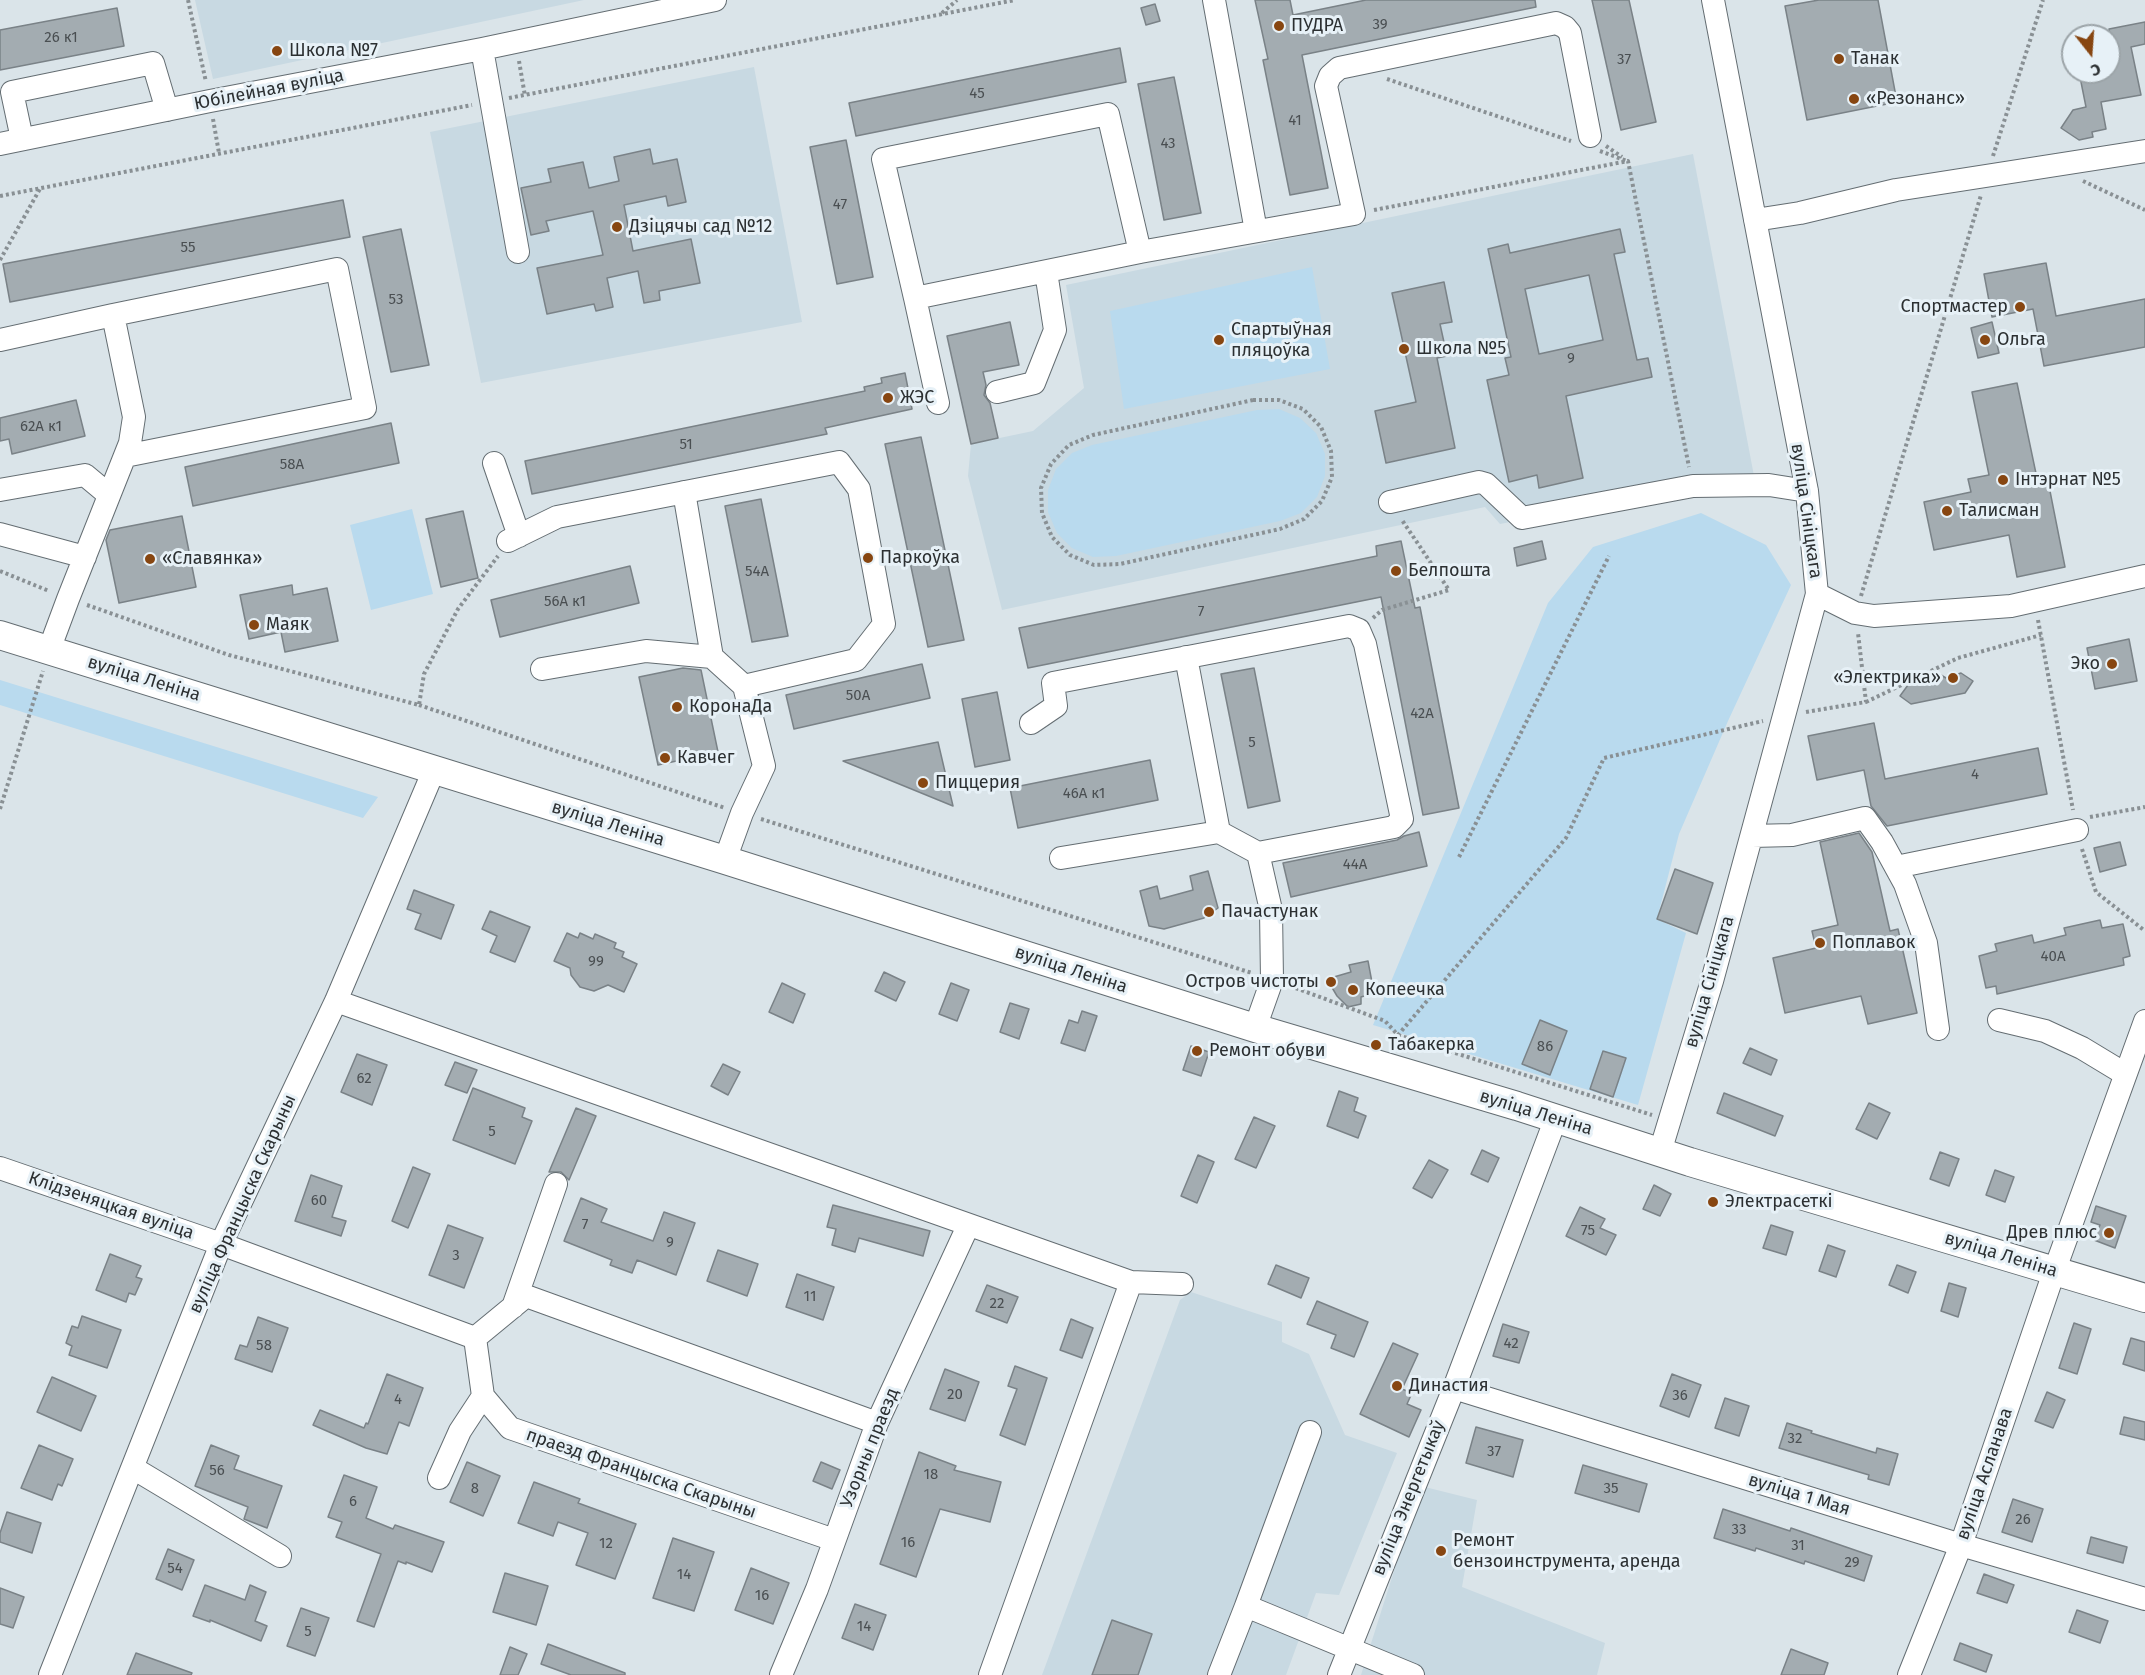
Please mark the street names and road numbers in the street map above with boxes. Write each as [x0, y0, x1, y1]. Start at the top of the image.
street label: Юбілейная вуліца [192, 65, 346, 115]
street label: вуліца Сініцкага [1786, 442, 1826, 580]
street label: вуліца Леніна [85, 652, 203, 706]
street label: вуліца Леніна [549, 797, 667, 851]
street label: вуліца Сініцкага [1681, 914, 1739, 1050]
street label: вуліца Леніна [1012, 942, 1130, 998]
street label: вуліца Леніна [1477, 1086, 1595, 1140]
street label: вуліца Францыска Скарыны [185, 1091, 301, 1317]
street label: Клідзеняцкая вуліца [25, 1167, 197, 1245]
street label: вуліца Леніна [1942, 1228, 2060, 1282]
street label: Узорны праезд [836, 1385, 904, 1511]
street label: вуліца Асланава [1952, 1405, 2018, 1543]
street label: вуліца Энергетыкаў [1368, 1417, 1450, 1579]
street label: праезд Францыска Скарыны [523, 1424, 759, 1524]
street label: вуліца 1 Мая [1745, 1469, 1853, 1521]

